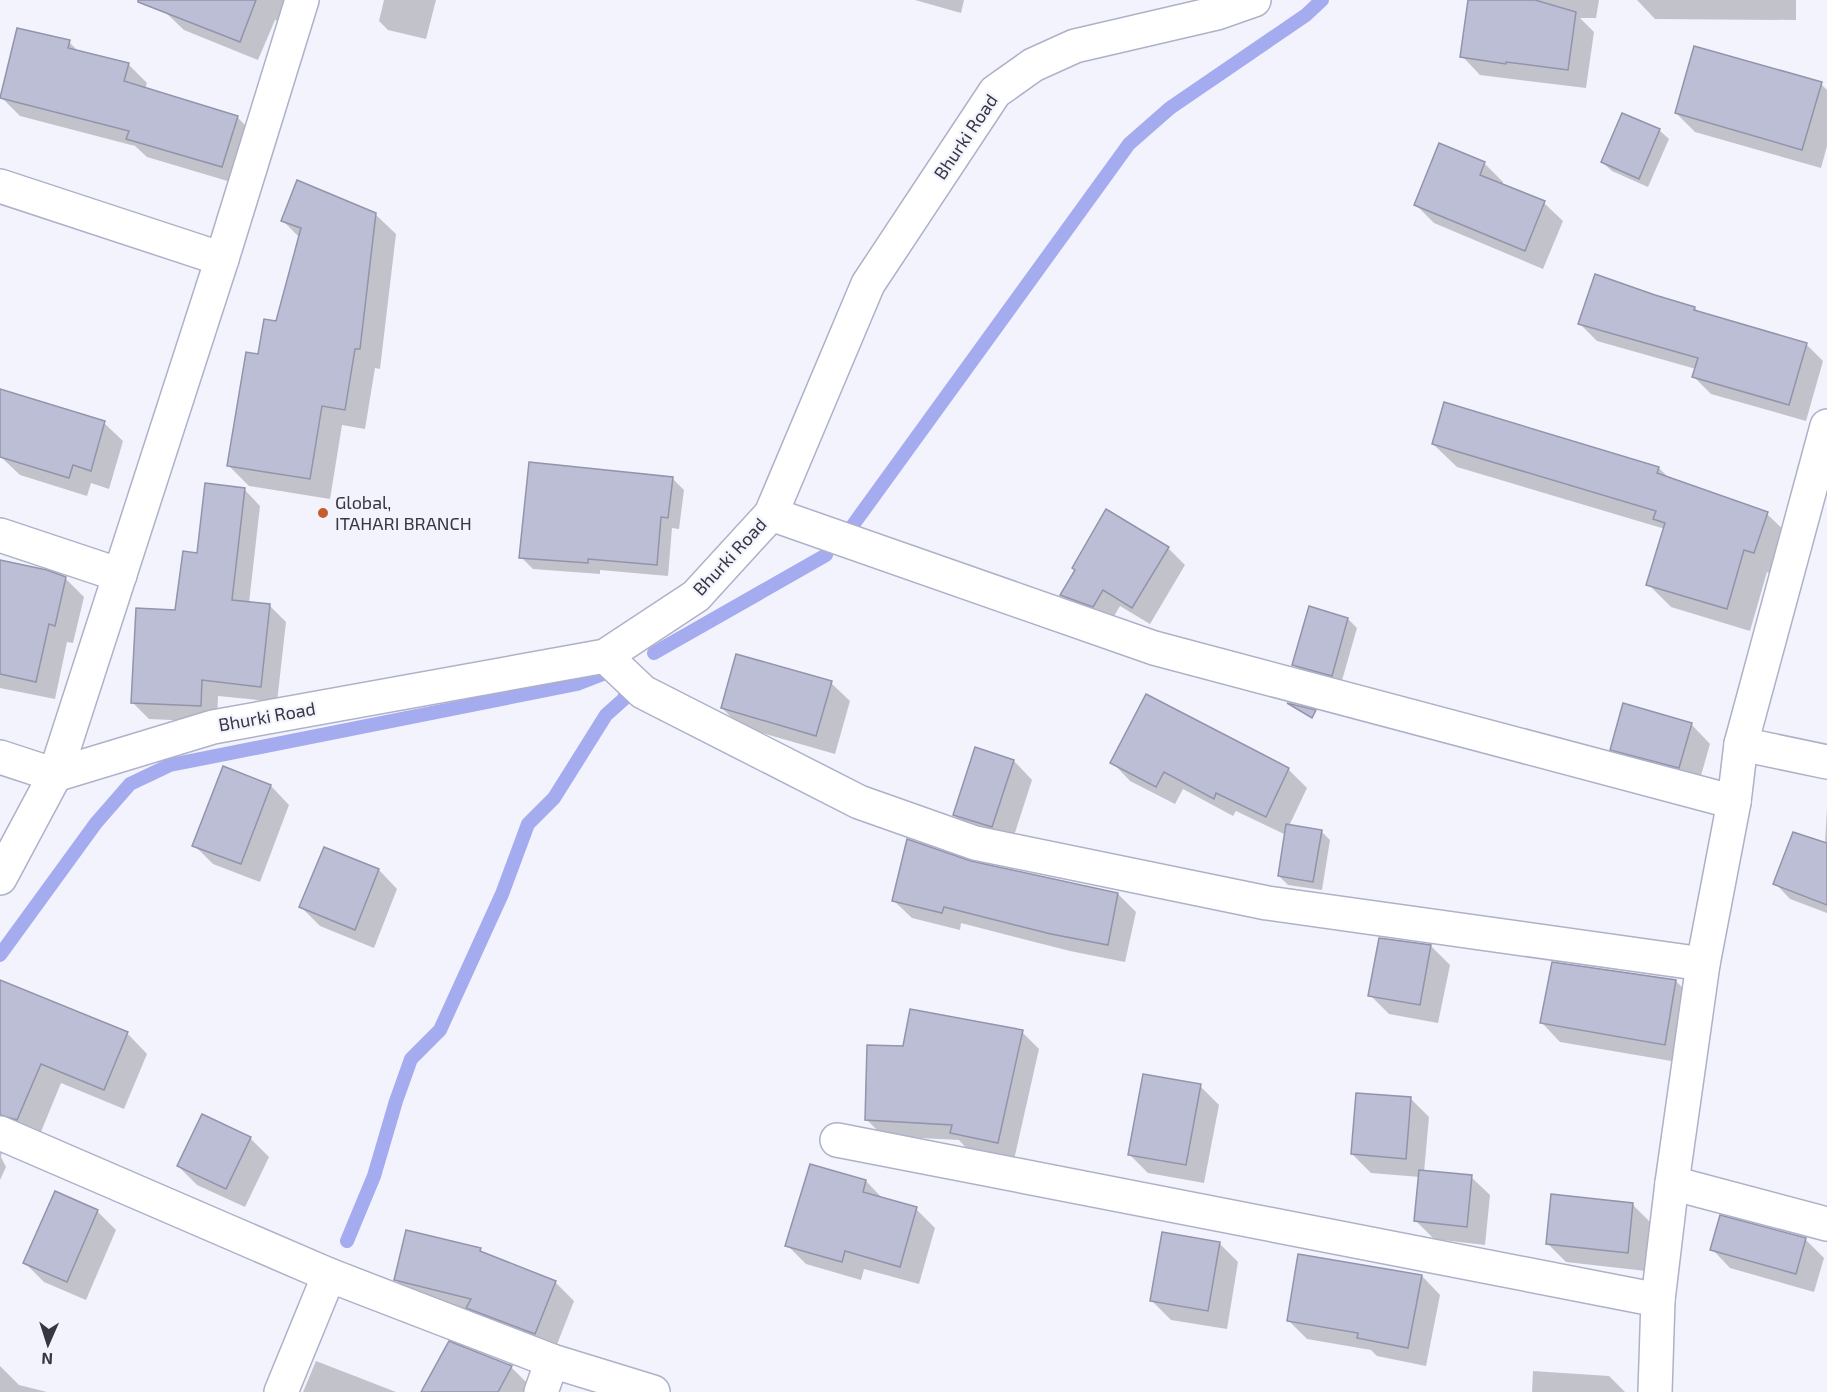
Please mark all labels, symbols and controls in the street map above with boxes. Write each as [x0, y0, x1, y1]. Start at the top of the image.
street label: Bhurki Road [929, 90, 1002, 183]
place label: Global, ITAHARI BRANCH [335, 491, 472, 534]
marker: Global, ITAHARI BRANCH [316, 506, 330, 520]
street label: Bhurki Road [688, 513, 771, 600]
street label: Bhurki Road [217, 697, 317, 735]
north arrow [18, 1314, 78, 1374]
text: N [41, 1350, 53, 1369]

